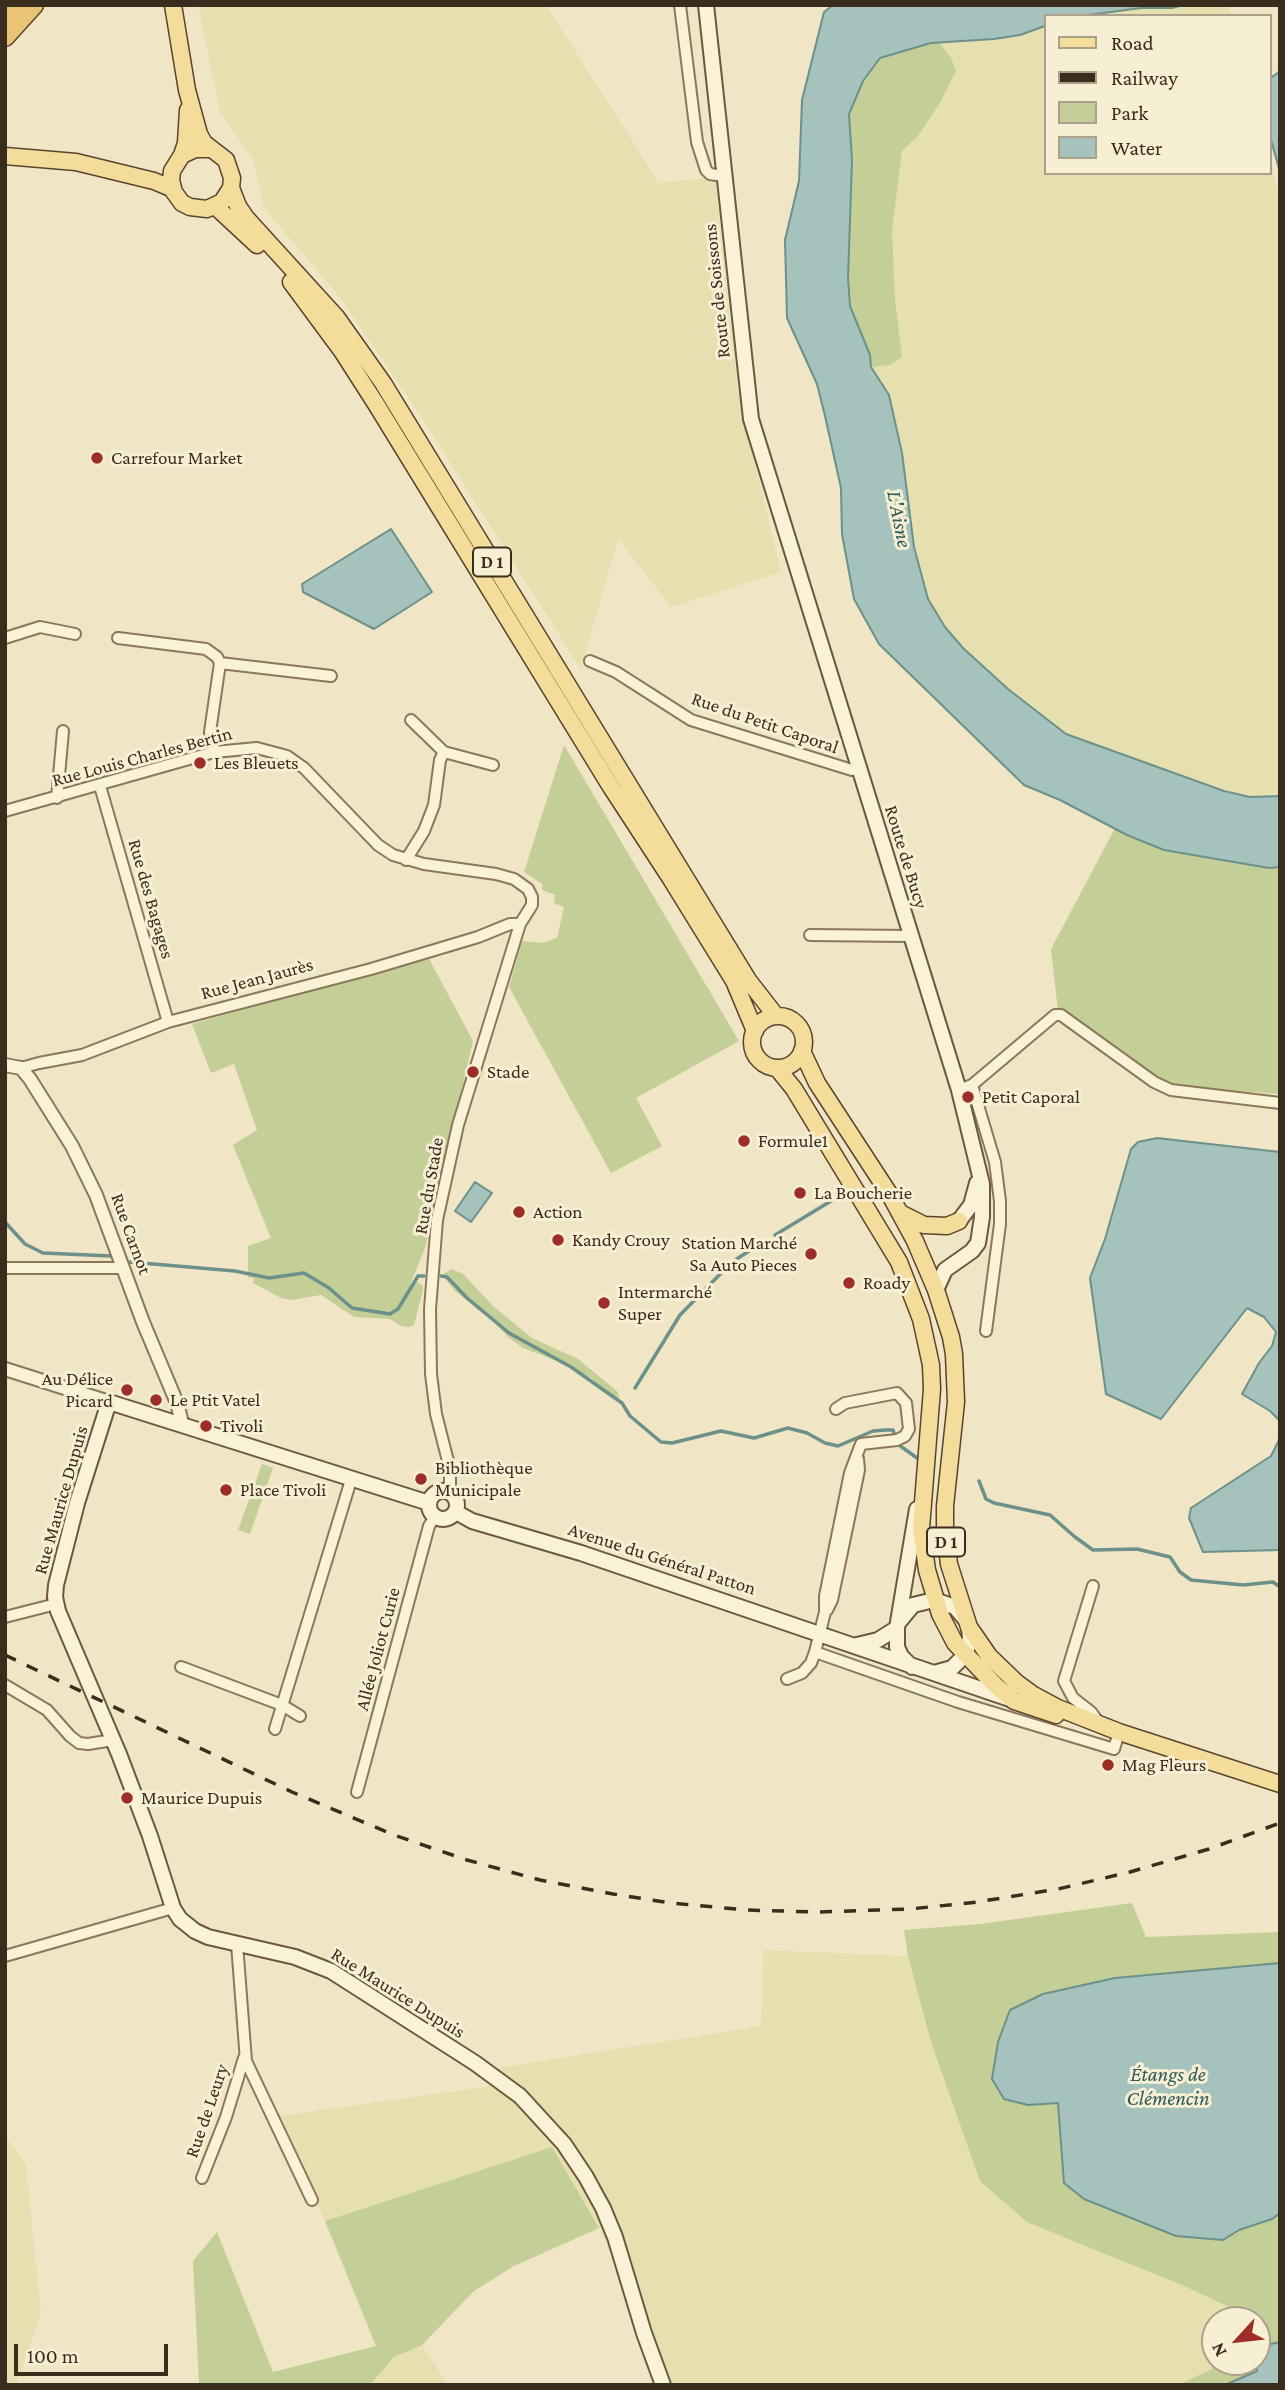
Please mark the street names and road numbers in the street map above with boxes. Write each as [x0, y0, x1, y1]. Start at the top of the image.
street label: Route de Soissons [699, 223, 735, 359]
road number: D 1 [473, 548, 511, 576]
street label: Rue du Petit Caporal [688, 687, 842, 759]
street label: Rue Louis Charles Bertin [49, 722, 235, 792]
street label: Route de Bucy [879, 803, 933, 911]
street label: Rue des Bagages [123, 836, 179, 962]
street label: Rue Jean Jaurès [198, 953, 316, 1005]
street label: Rue du Stade [409, 1136, 449, 1236]
street label: Rue Carnot [106, 1190, 156, 1278]
street label: Rue Maurice Dupuis [29, 1423, 93, 1577]
street label: Avenue du Général Patton [565, 1518, 759, 1600]
road number: D 1 [927, 1527, 965, 1556]
street label: Allée Joliot Curie [351, 1585, 405, 1713]
street label: Rue Maurice Dupuis [327, 1943, 469, 2043]
street label: Rue de Leury [180, 2061, 234, 2161]

